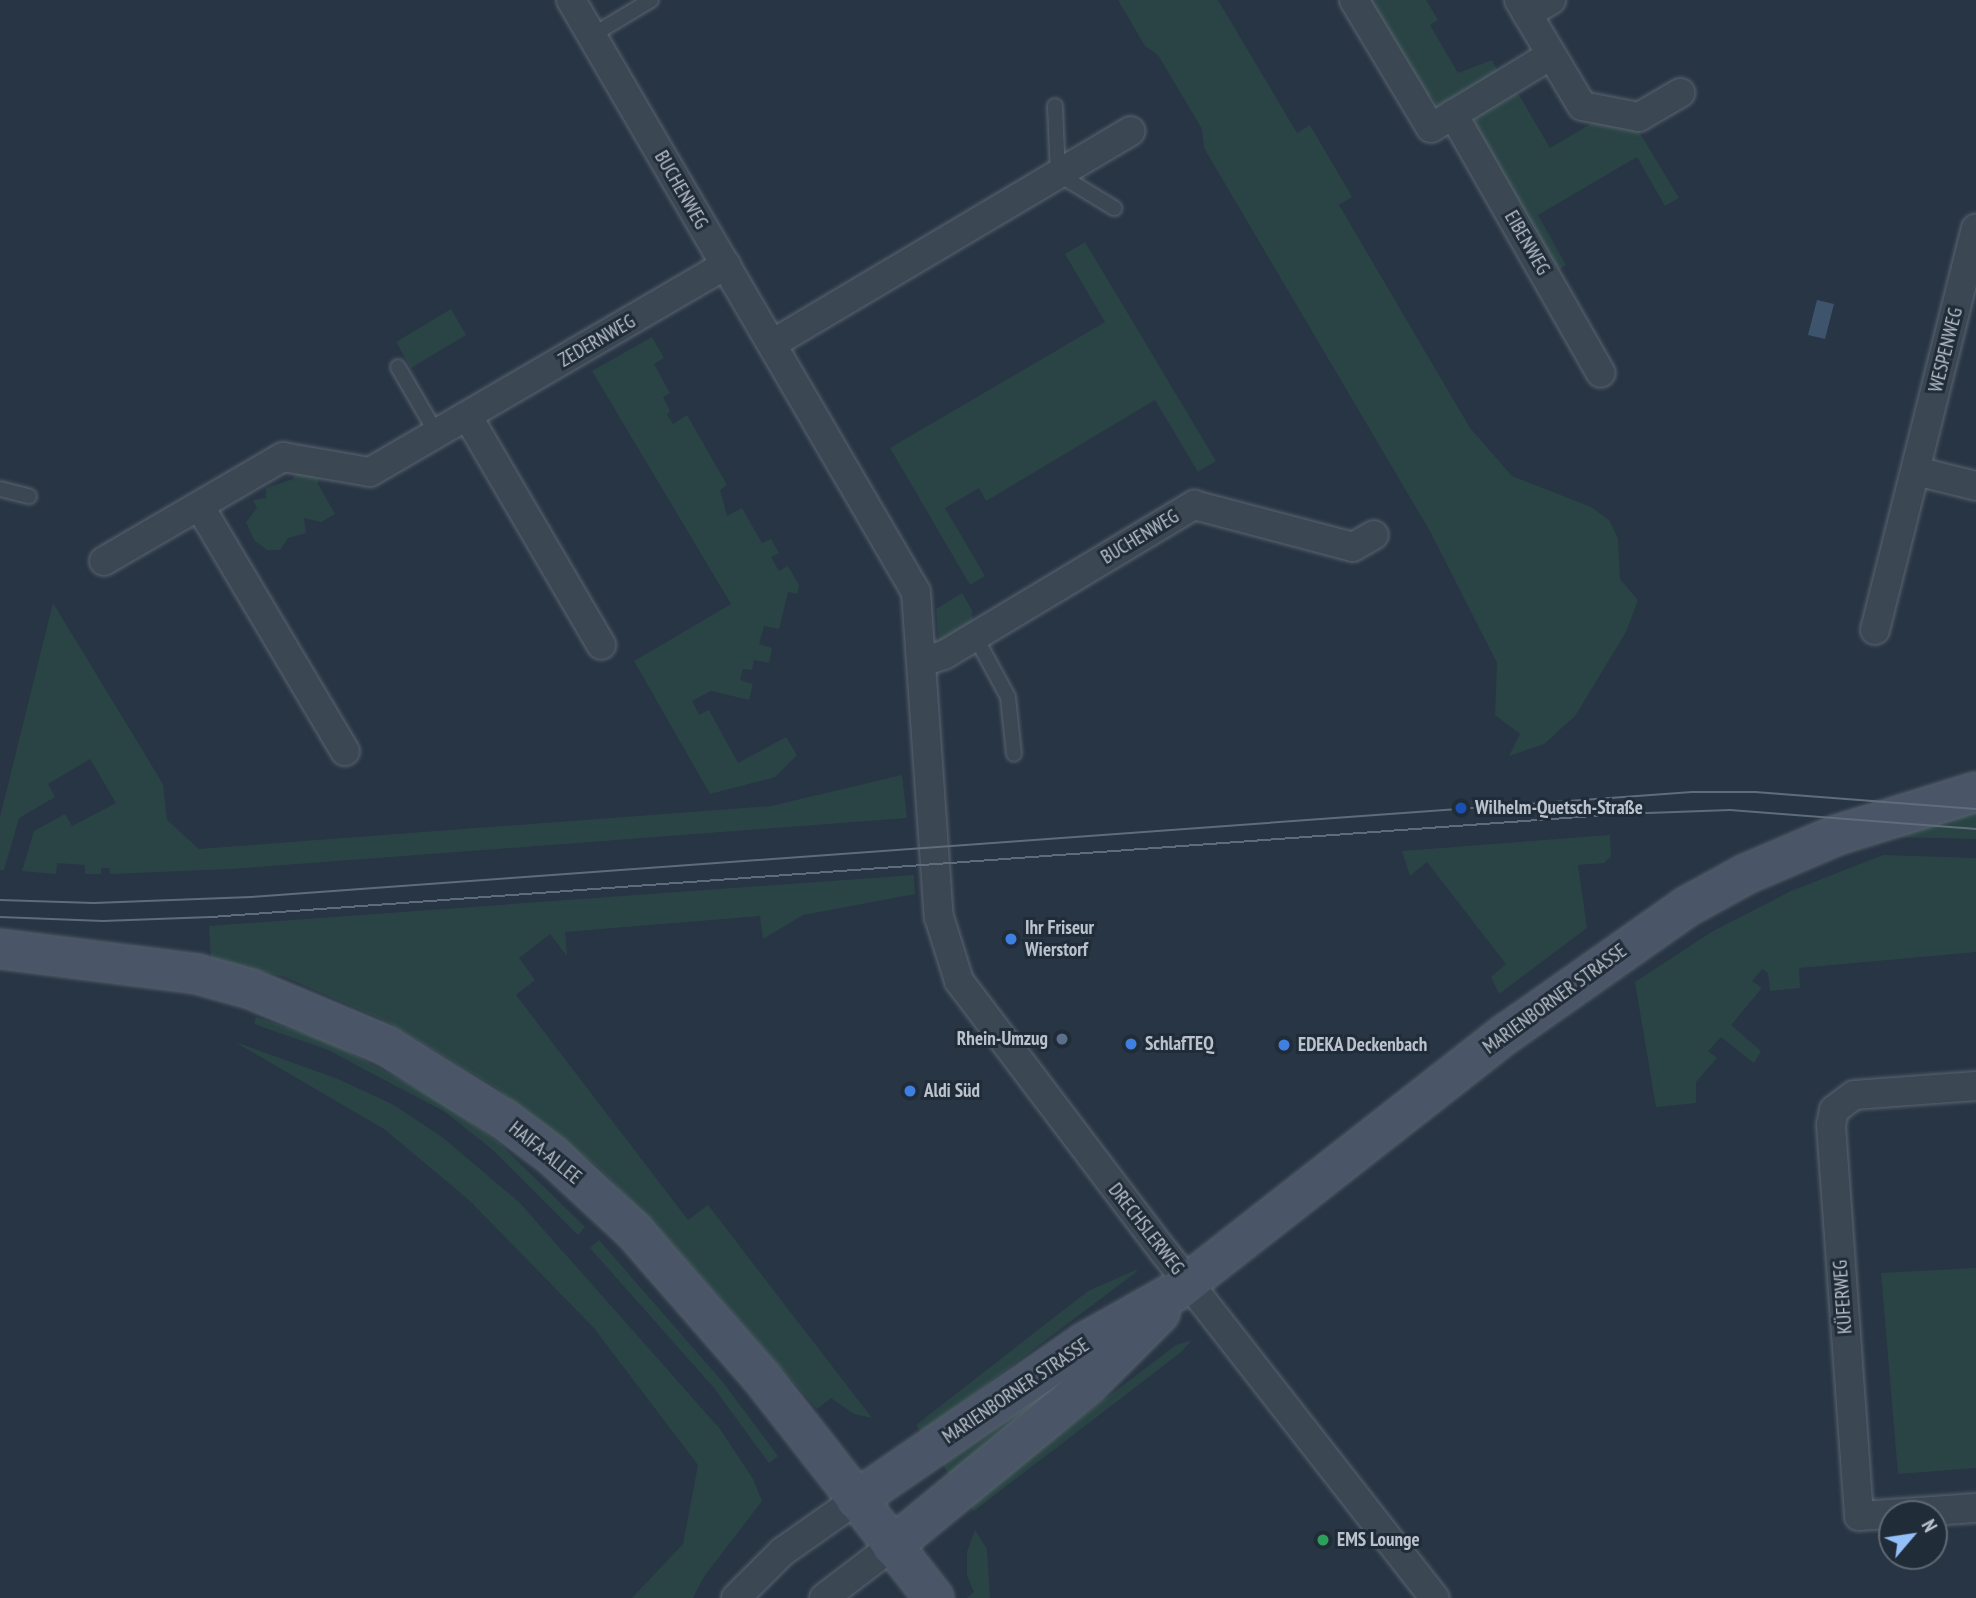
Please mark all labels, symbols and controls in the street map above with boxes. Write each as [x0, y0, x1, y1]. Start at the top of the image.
street label: BUCHENWEG [650, 147, 712, 233]
street label: EIBENWEG [1500, 207, 1554, 279]
street label: WESPENWEG [1925, 305, 1967, 395]
street label: ZEDERNWEG [555, 310, 639, 372]
street label: BUCHENWEG [1097, 505, 1183, 569]
place label: Wilhelm-Quetsch-Straße [1475, 797, 1643, 819]
marker: Wilhelm-Quetsch-Straße [1453, 800, 1469, 816]
place label: Ihr Friseur Wierstorf [1025, 917, 1094, 961]
marker: Ihr Friseur Wierstorf [1003, 931, 1019, 947]
street label: MARIENBORNER STRASSE [1479, 939, 1631, 1059]
place label: Rhein-Umzug [957, 1028, 1048, 1050]
marker: Rhein-Umzug [1054, 1031, 1070, 1047]
place label: SchlafTEQ [1145, 1033, 1214, 1055]
place label: EDEKA Deckenbach [1298, 1034, 1428, 1056]
marker: SchlafTEQ [1123, 1036, 1139, 1052]
marker: EDEKA Deckenbach [1276, 1037, 1292, 1053]
place label: Aldi Süd [924, 1080, 980, 1102]
marker: Aldi Süd [902, 1083, 918, 1099]
street label: HAIFA-ALLEE [504, 1117, 586, 1189]
street label: DRECHSLERWEG [1103, 1179, 1189, 1279]
street label: KÜFERWEG [1829, 1259, 1857, 1335]
street label: MARIENBORNER STRASSE [938, 1334, 1094, 1448]
north arrow [1878, 1500, 1948, 1570]
text: N [1917, 1515, 1943, 1536]
place label: EMS Lounge [1337, 1529, 1420, 1551]
marker: EMS Lounge [1315, 1532, 1331, 1548]

